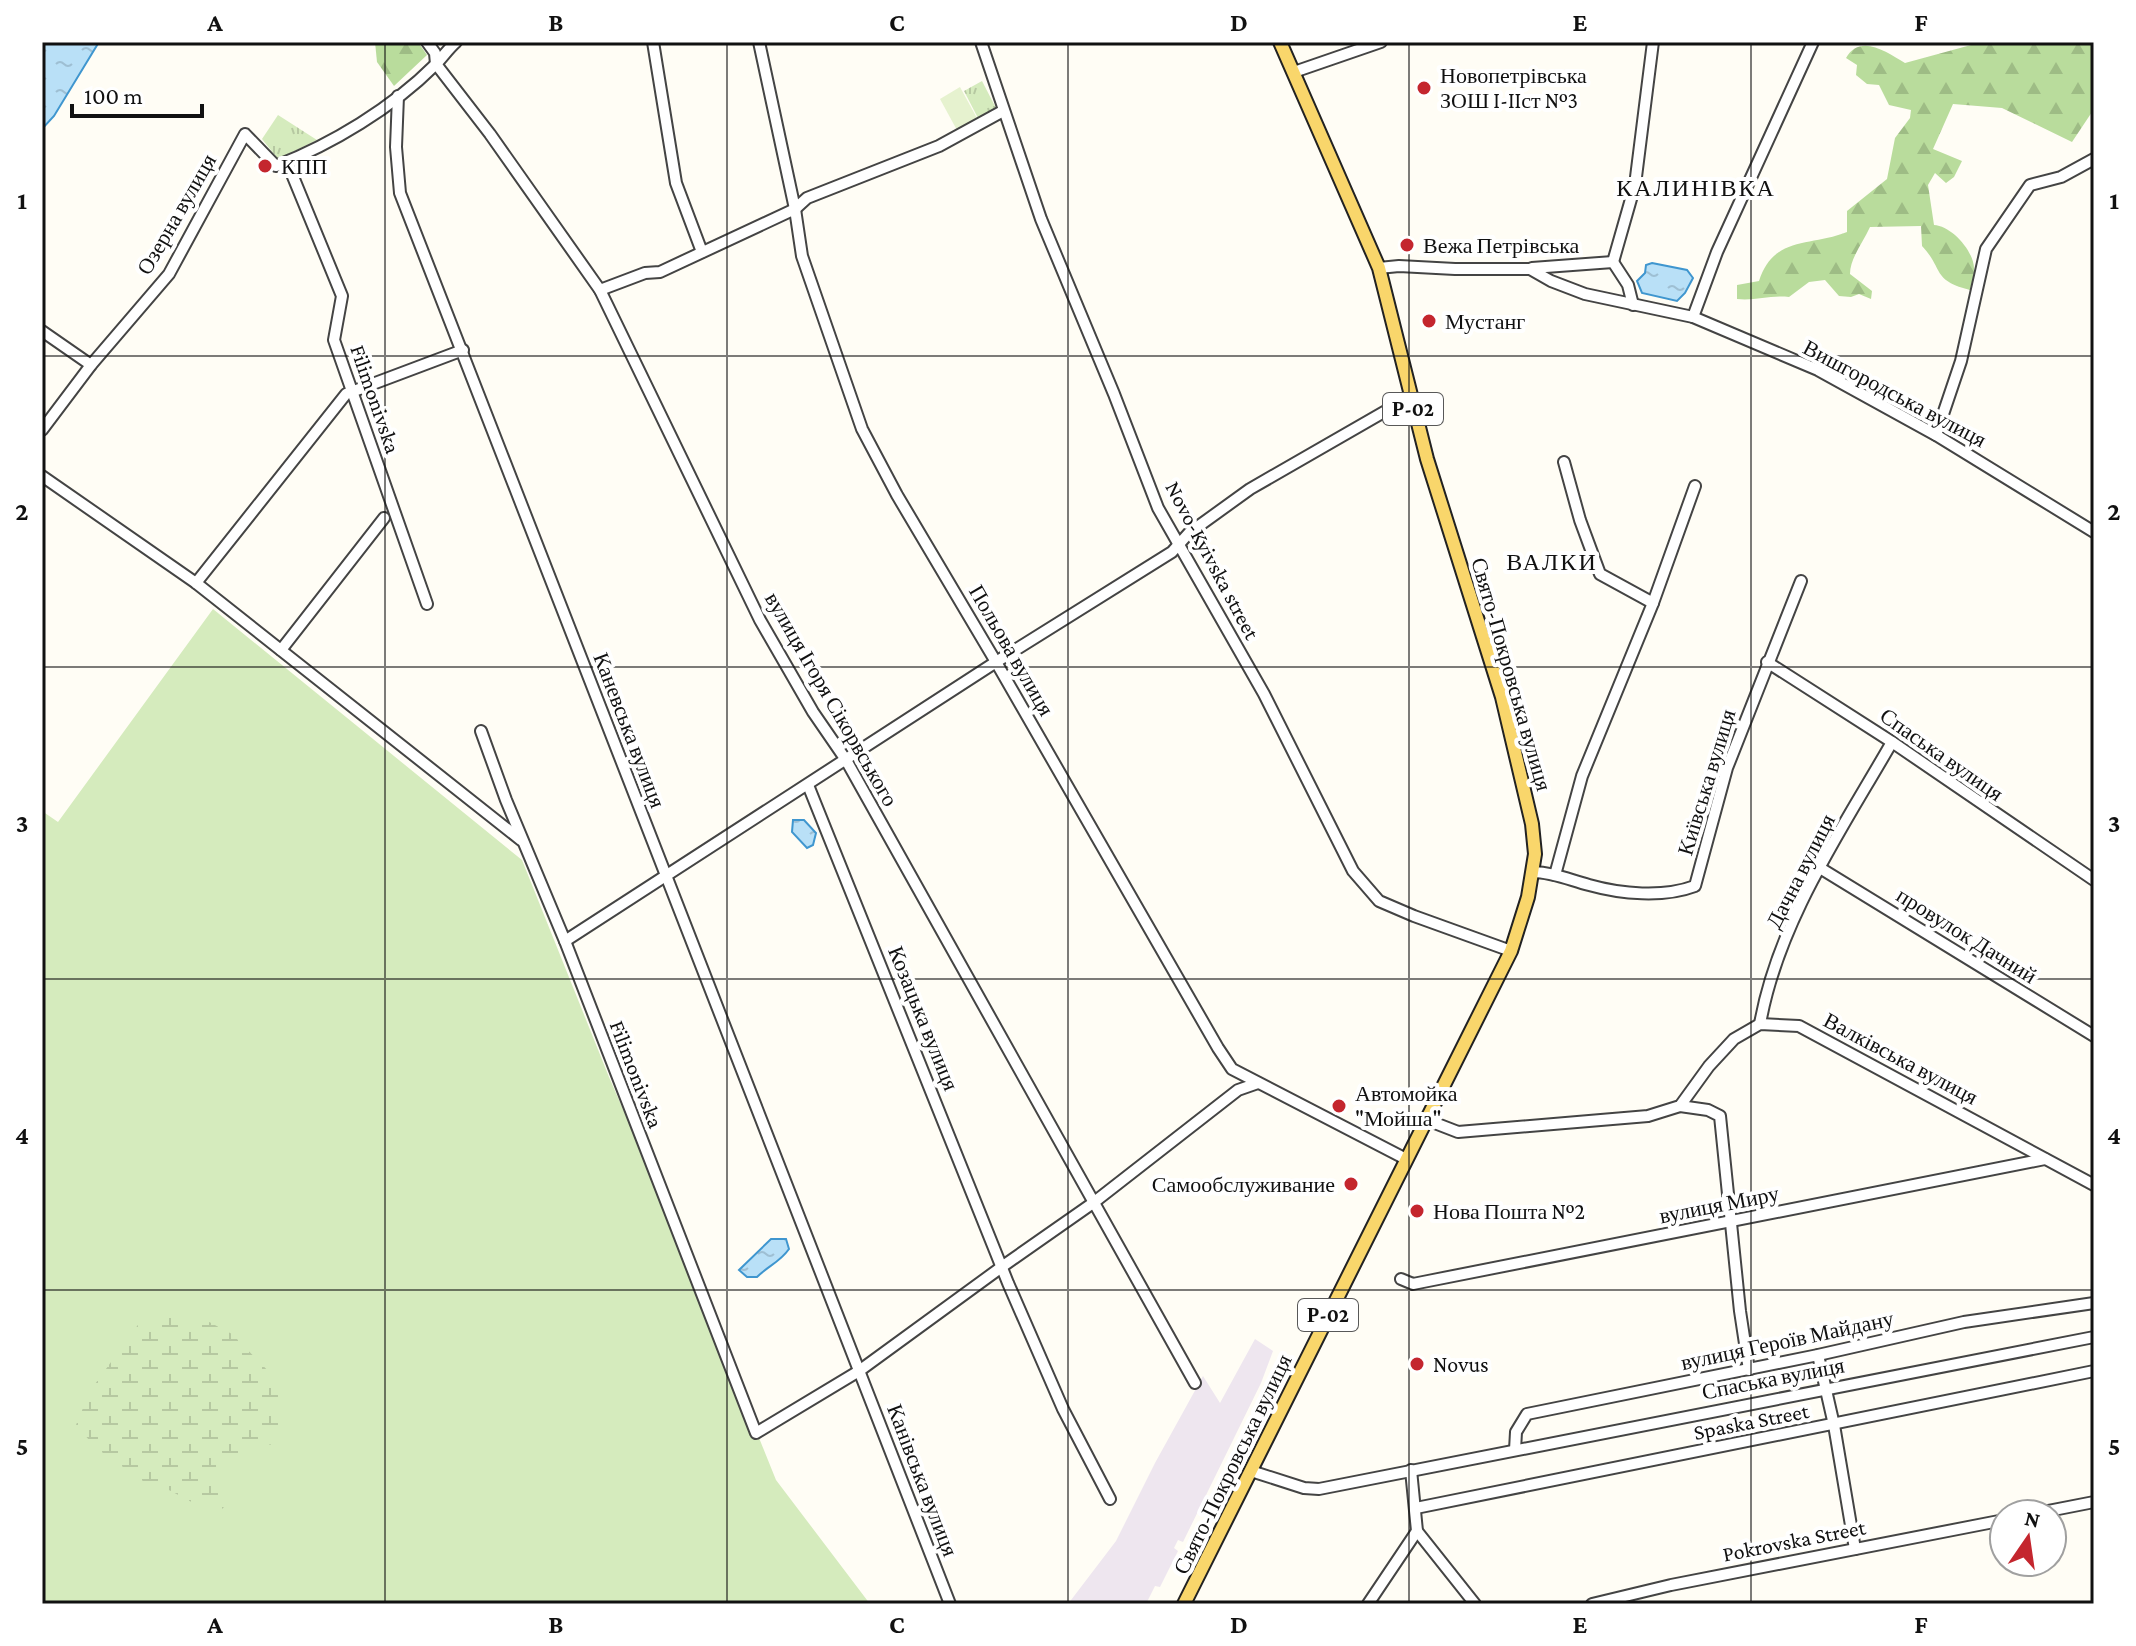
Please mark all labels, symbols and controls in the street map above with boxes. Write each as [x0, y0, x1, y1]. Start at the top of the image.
text: A [206, 8, 223, 37]
text: B [548, 8, 564, 37]
text: C [889, 8, 905, 37]
text: D [1230, 8, 1248, 37]
text: E [1573, 8, 1588, 37]
text: F [1914, 8, 1928, 37]
place label: Новопетрівська ЗОШ I-IIст №3 [1440, 63, 1587, 113]
scale bar [72, 68, 202, 118]
marker: Новопетрівська ЗОШ I-IIст №3 [1415, 79, 1433, 97]
text: 100 m [84, 82, 143, 109]
street label: Озерна вулиця [132, 149, 221, 279]
place label: КПП [281, 154, 328, 179]
marker: КПП [256, 157, 274, 175]
district label: КАЛИНІВКА [1616, 174, 1776, 201]
text: 1 [17, 186, 27, 215]
text: 1 [2109, 186, 2119, 215]
place label: Вежа Петрівська [1423, 233, 1580, 258]
marker: Вежа Петрівська [1398, 236, 1416, 254]
place label: Мустанг [1445, 309, 1525, 334]
marker: Мустанг [1420, 312, 1438, 330]
street label: Вишгородська вулиця [1799, 335, 1991, 452]
street label: Filimonivska [345, 341, 406, 457]
road number: Р-02 [1383, 393, 1443, 425]
street label: Novo-Kyivska street [1160, 477, 1265, 644]
text: 2 [15, 497, 29, 526]
text: 2 [2107, 497, 2121, 526]
district label: ВАЛКИ [1506, 548, 1598, 575]
street label: Свято-Покровська вулиця [1466, 555, 1557, 794]
street label: Польова вулиця [964, 580, 1059, 720]
street label: вулиця Ігоря Сікорвського [760, 588, 903, 811]
street label: Каневська вулиця [588, 649, 671, 811]
street label: Спаська вулиця [1875, 703, 2008, 806]
street label: Київська вулиця [1672, 706, 1741, 858]
text: 3 [16, 809, 28, 838]
text: 3 [2108, 809, 2120, 838]
street label: Дачна вулиця [1761, 810, 1840, 933]
street label: провулок Дачний [1892, 882, 2042, 989]
street label: Козацька вулиця [883, 942, 964, 1094]
street label: Валківська вулиця [1819, 1007, 1982, 1110]
street label: Filimonivska [605, 1017, 669, 1132]
place label: Автомойка "Мойша" [1355, 1081, 1458, 1131]
marker: Автомойка "Мойша" [1330, 1097, 1348, 1115]
text: 4 [15, 1121, 29, 1150]
text: 4 [2107, 1121, 2121, 1150]
place label: Самообслуживание [1152, 1172, 1335, 1197]
marker: Самообслуживание [1342, 1175, 1360, 1193]
street label: вулиця Миру [1657, 1181, 1781, 1228]
place label: Нова Пошта №2 [1433, 1199, 1585, 1224]
marker: Нова Пошта №2 [1408, 1202, 1426, 1220]
road number: Р-02 [1298, 1299, 1358, 1331]
street label: вулиця Героїв Майдану [1679, 1306, 1896, 1375]
street label: Свято-Покровська вулиця [1168, 1350, 1297, 1578]
place label: Novus [1433, 1352, 1489, 1377]
street label: Спаська вулиця [1700, 1352, 1846, 1405]
marker: Novus [1408, 1355, 1426, 1373]
street label: Spaska Street [1691, 1398, 1812, 1445]
street label: Канівська вулиця [882, 1401, 963, 1560]
text: 5 [16, 1432, 28, 1461]
text: 5 [2108, 1432, 2120, 1461]
north arrow [1988, 1498, 2068, 1578]
text: N [2022, 1505, 2043, 1533]
street label: Pokrovska Street [1720, 1514, 1868, 1567]
text: A [206, 1610, 223, 1639]
text: B [548, 1610, 564, 1639]
text: C [889, 1610, 905, 1639]
text: D [1230, 1610, 1248, 1639]
text: E [1573, 1610, 1588, 1639]
text: F [1914, 1610, 1928, 1639]

